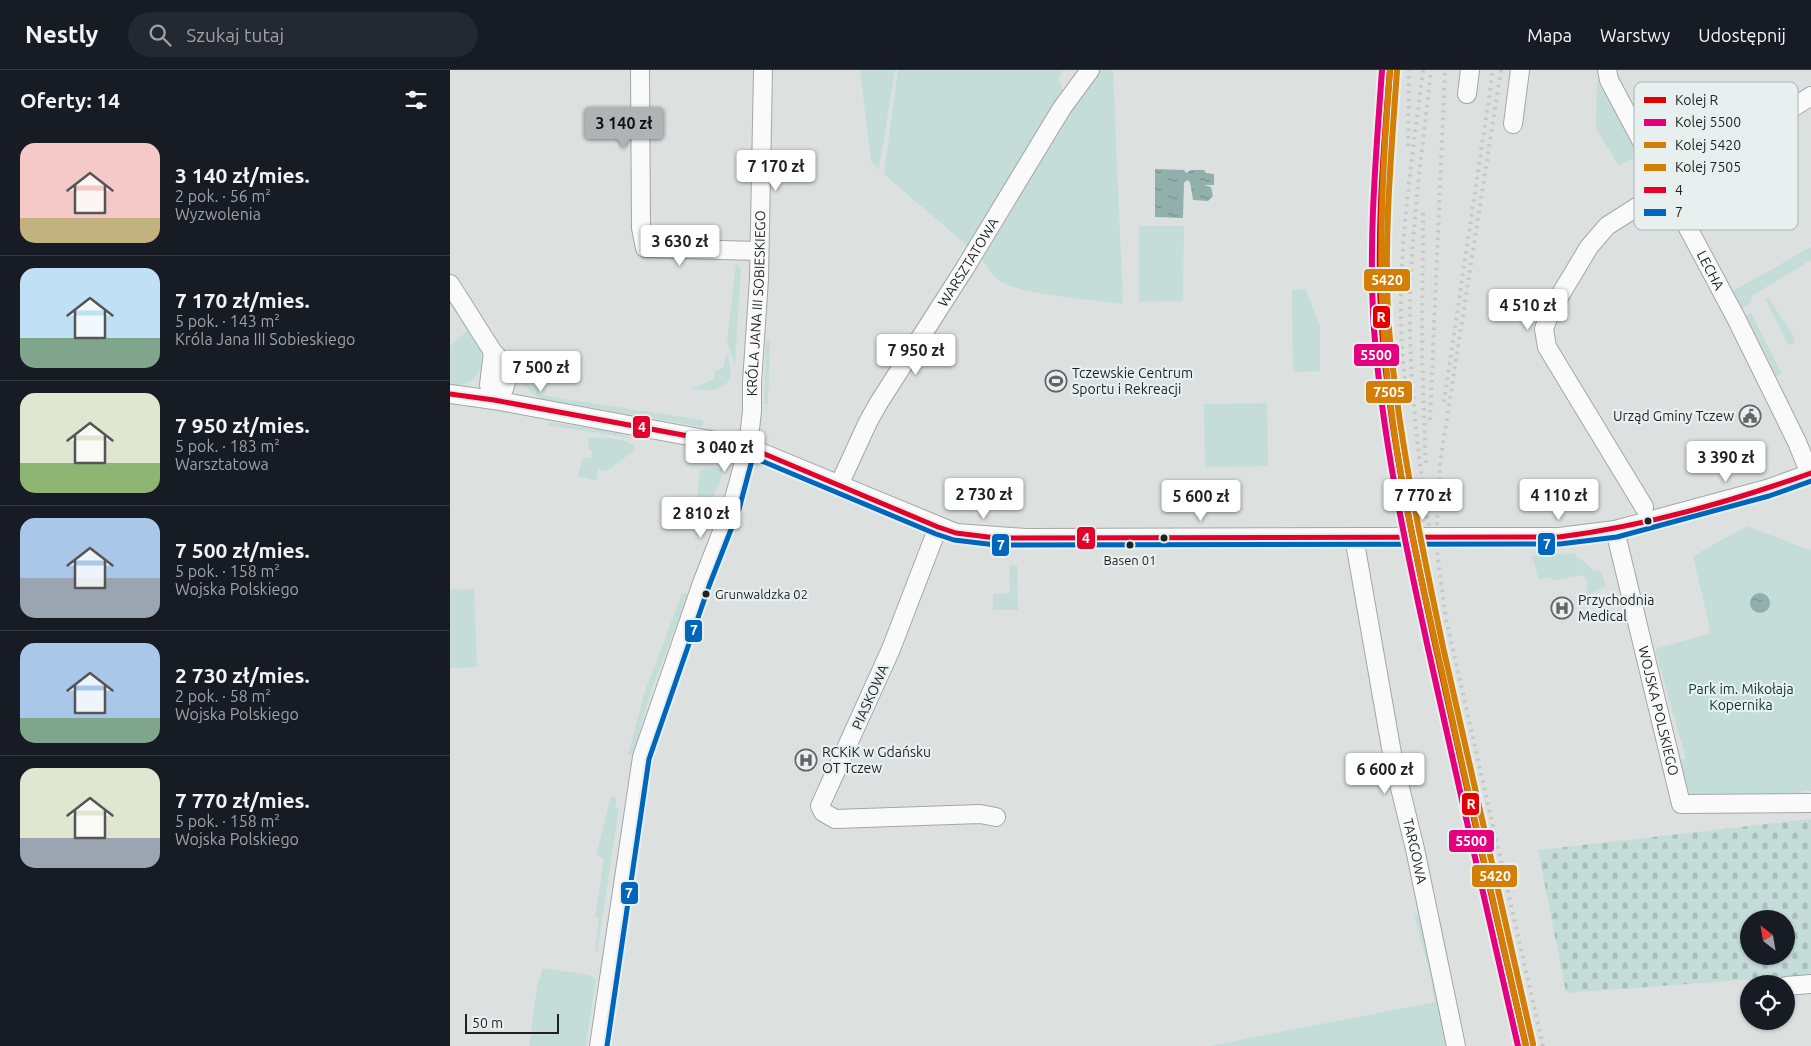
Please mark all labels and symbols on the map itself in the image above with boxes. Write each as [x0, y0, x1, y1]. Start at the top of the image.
legend [1634, 82, 1798, 230]
text: Kolej R [1675, 92, 1719, 108]
pin: 3 140 zł [572, 106, 676, 149]
text: Kolej 5500 [1675, 114, 1741, 130]
text: Kolej 5420 [1675, 137, 1741, 153]
pin: 7 170 zł [724, 150, 828, 192]
text: Kolej 7505 [1675, 159, 1741, 175]
text: 4 [1675, 182, 1683, 198]
text: 7 [1675, 204, 1683, 220]
street label: KRÓLA JANA III SOBIESKIEGO [743, 210, 768, 396]
street label: WARSZTATOWA [934, 215, 1002, 310]
pin: 3 630 zł [628, 224, 732, 267]
street label: LECHA [1694, 248, 1728, 293]
line badge: 5420 [1363, 268, 1411, 292]
text: 5420 [1371, 272, 1403, 288]
pin: 4 510 zł [1476, 288, 1580, 331]
line badge: R [1372, 305, 1391, 329]
text: R [1376, 309, 1386, 325]
pin: 7 950 zł [864, 334, 968, 376]
line badge: 5500 [1353, 343, 1400, 367]
text: 5500 [1360, 347, 1392, 363]
pin: 7 500 zł [489, 350, 593, 393]
place label: Tczewskie Centrum Sportu i Rekreacji [1072, 365, 1193, 397]
sports icon: Tczewskie Centrum Sportu i Rekreacji [1044, 369, 1068, 393]
line badge: 7505 [1365, 380, 1413, 404]
text: 7505 [1373, 384, 1405, 400]
public building icon: Urząd Gminy Tczew [1738, 404, 1762, 428]
place label: Urząd Gminy Tczew [1613, 408, 1734, 424]
line badge: 4 [632, 415, 651, 439]
text: 4 [638, 419, 646, 435]
pin: 3 040 zł [673, 430, 777, 473]
pin: 3 390 zł [1674, 440, 1778, 483]
pin: 2 730 zł [932, 478, 1036, 520]
pin: 7 770 zł [1371, 478, 1475, 521]
pin: 4 110 zł [1507, 478, 1611, 521]
pin: 5 600 zł [1149, 480, 1253, 522]
pin: 2 810 zł [649, 496, 753, 539]
unlabelled marker [1643, 516, 1653, 526]
line badge: 4 [1076, 526, 1096, 550]
text: 4 [1082, 530, 1090, 546]
line badge: 7 [1537, 532, 1556, 556]
line badge: 7 [991, 533, 1010, 557]
unlabelled marker [1159, 533, 1169, 543]
text: 7 [1543, 536, 1551, 552]
text: 7 [997, 537, 1005, 553]
marker: Basen 01 [1125, 540, 1135, 550]
place label: Basen 01 [1104, 553, 1156, 567]
place label: Grunwaldzka 02 [715, 587, 808, 601]
marker: Grunwaldzka 02 [701, 589, 711, 599]
place label: Przychodnia Medical [1578, 592, 1654, 624]
hospital icon: Przychodnia Medical [1550, 596, 1574, 620]
line badge: 7 [684, 619, 703, 643]
text: 7 [690, 622, 698, 638]
street label: WOJSKA POLSKIEGO [1635, 644, 1682, 777]
street label: PIASKOWA [849, 662, 891, 732]
park label: Park im. Mikołaja Kopernika [1688, 681, 1794, 713]
place label: RCKiK w Gdańsku OT Tczew [822, 744, 931, 776]
hospital icon: RCKiK w Gdańsku OT Tczew [794, 748, 818, 772]
pin: 6 600 zł [1333, 752, 1437, 795]
line badge: R [1461, 792, 1480, 816]
text: R [1466, 796, 1476, 812]
street label: TARGOWA [1400, 817, 1430, 885]
line badge: 5500 [1448, 829, 1495, 853]
text: 5500 [1455, 833, 1487, 849]
line badge: 5420 [1471, 864, 1518, 888]
text: 5420 [1479, 868, 1511, 884]
line badge: 7 [620, 881, 639, 905]
text: 7 [625, 885, 633, 901]
north arrow [1740, 910, 1795, 965]
scale bar [465, 1011, 559, 1034]

